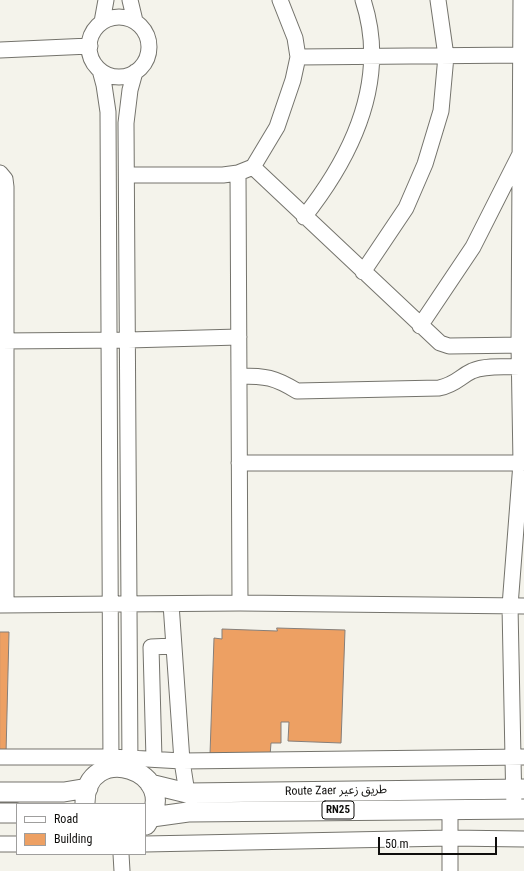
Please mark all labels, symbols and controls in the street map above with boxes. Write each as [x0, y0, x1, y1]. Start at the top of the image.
street label: Route Zaer طريق زعير [285, 783, 387, 799]
road number: RN25 [322, 801, 354, 819]
legend [16, 803, 146, 855]
text: Road [54, 812, 78, 826]
scale bar [380, 829, 499, 855]
text: Building [54, 832, 92, 846]
text: 50 m [385, 837, 409, 851]

